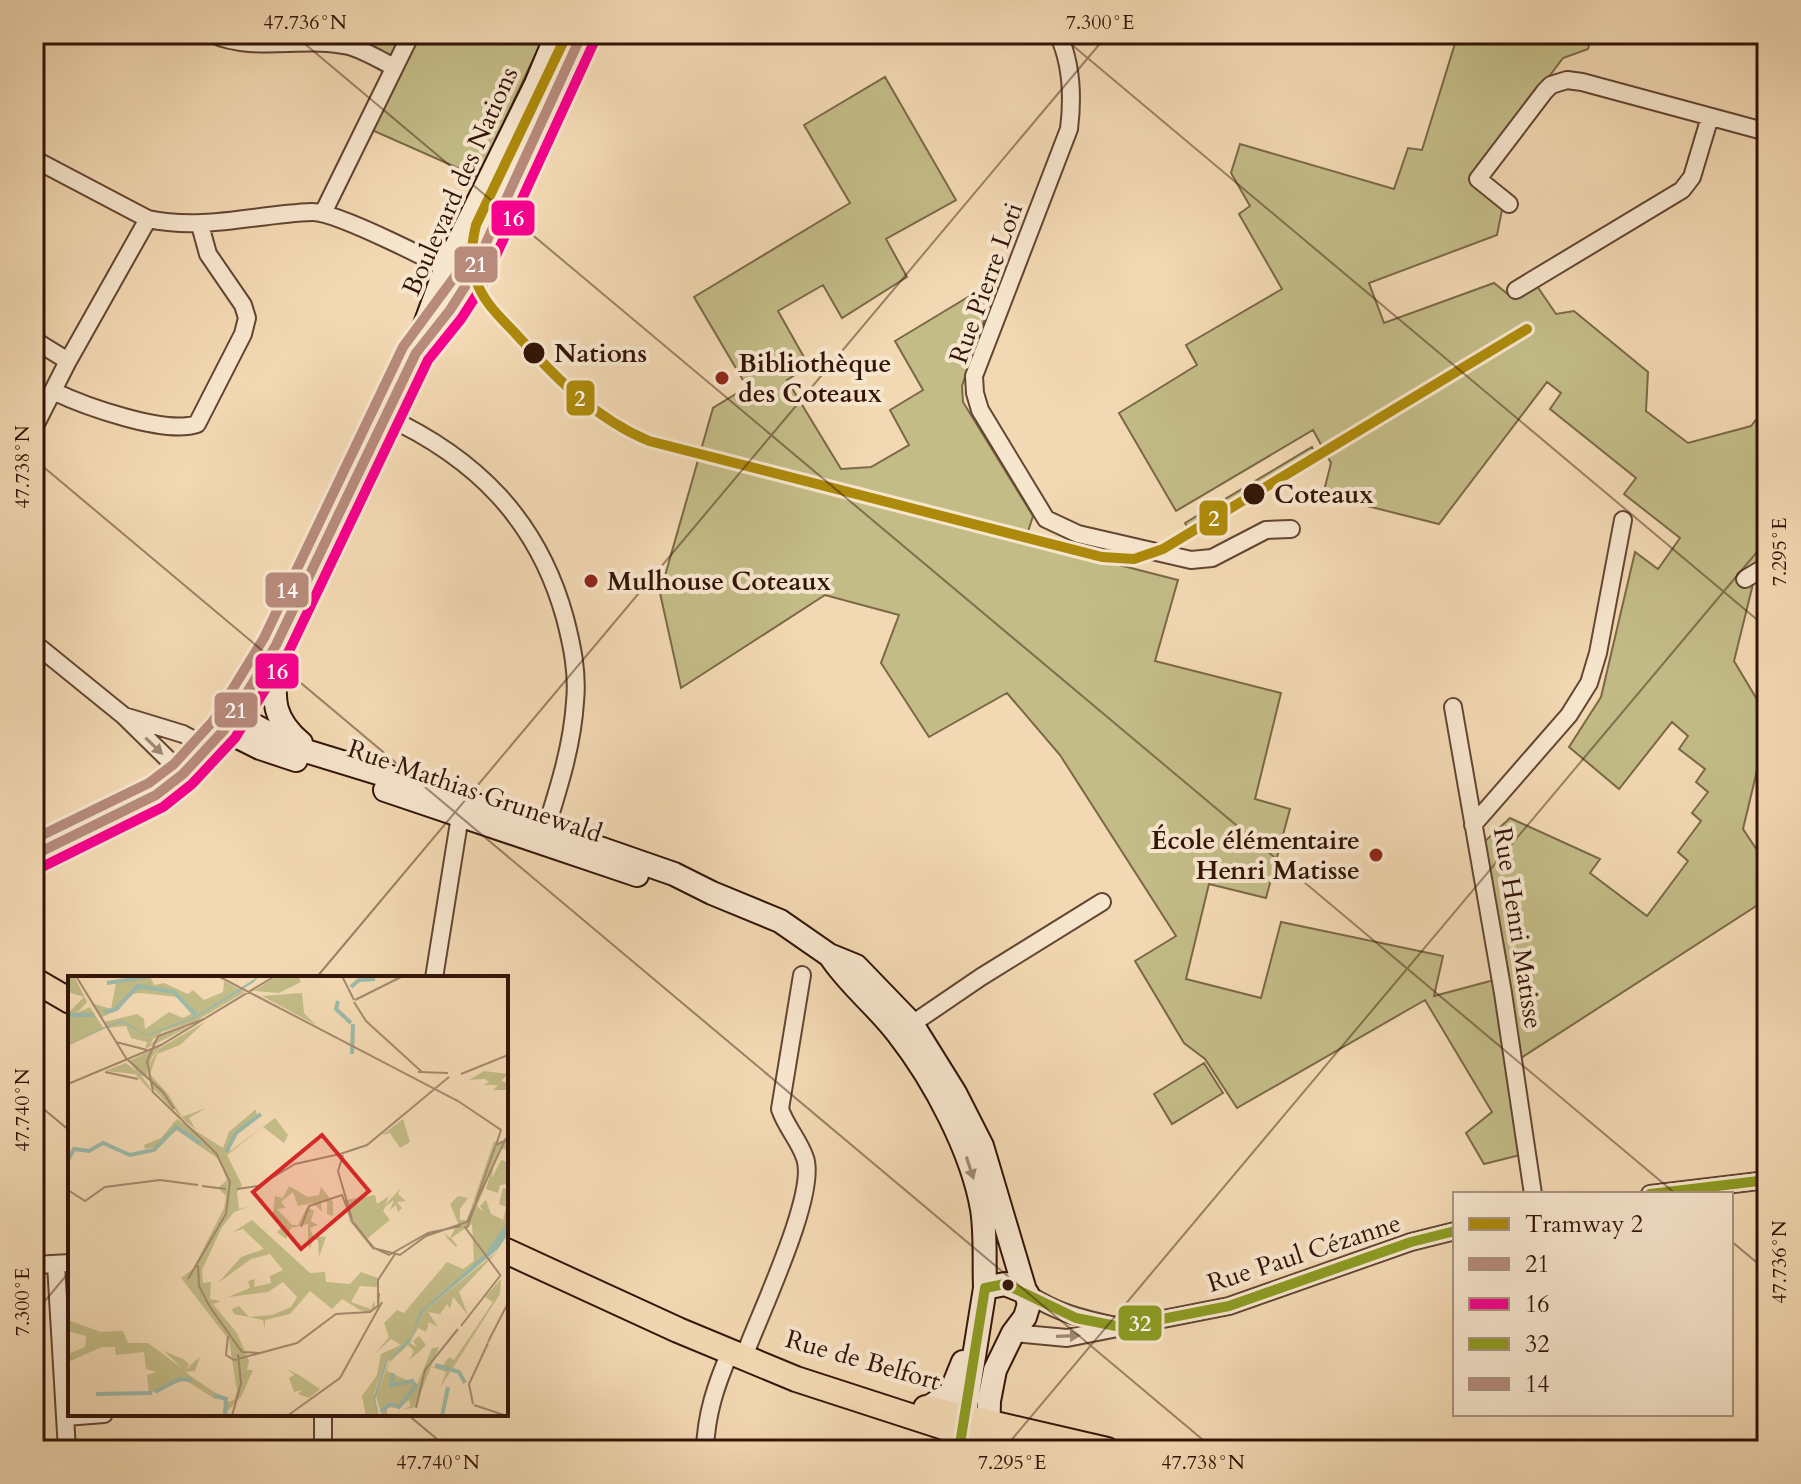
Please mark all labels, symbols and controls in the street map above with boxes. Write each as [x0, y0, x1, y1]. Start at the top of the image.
text: 47.736°N [263, 9, 347, 36]
text: 7.300°E [1066, 9, 1134, 36]
street label: Boulevard des Nations [394, 61, 526, 301]
street label: Rue Pierre Loti [941, 198, 1031, 368]
line badge: 16 [490, 199, 536, 237]
text: 16 [502, 204, 524, 234]
line badge: 21 [453, 245, 499, 284]
text: 21 [465, 250, 487, 280]
place label: Nations [554, 336, 647, 371]
marker: Nations [521, 340, 547, 366]
place label: Bibliothèque des Coteaux [738, 346, 891, 411]
marker: Bibliothèque des Coteaux [713, 369, 731, 387]
line badge: 2 [565, 379, 596, 417]
text: 2 [574, 384, 586, 414]
text: 47.738°N [9, 425, 36, 509]
place label: Coteaux [1274, 477, 1374, 512]
marker: Coteaux [1241, 481, 1267, 507]
line badge: 2 [1198, 499, 1229, 537]
text: 2 [1208, 504, 1220, 534]
text: 7.295°E [1766, 518, 1793, 586]
place label: Mulhouse Coteaux [607, 564, 831, 599]
line badge: 14 [264, 571, 310, 609]
marker: Mulhouse Coteaux [582, 572, 600, 590]
text: 14 [276, 576, 298, 606]
line badge: 16 [254, 652, 300, 690]
text: 16 [266, 657, 288, 687]
line badge: 21 [213, 691, 259, 729]
text: 21 [225, 696, 247, 726]
street label: Rue Mathias Grunewald [343, 731, 607, 851]
one-way arrow [144, 737, 163, 755]
place label: École élémentaire Henri Matisse [1151, 823, 1360, 888]
street label: Rue Henri Matisse [1485, 825, 1551, 1031]
marker: École élémentaire Henri Matisse [1367, 846, 1385, 864]
inset map [68, 976, 508, 1416]
text: 47.740°N [9, 1068, 36, 1152]
one-way arrow [964, 1156, 976, 1180]
legend [1453, 1192, 1733, 1416]
street label: Rue Paul Cézanne [1203, 1205, 1405, 1301]
text: Tramway 2 [1525, 1208, 1643, 1241]
text: 47.736°N [1766, 1220, 1793, 1304]
text: 21 [1525, 1248, 1550, 1281]
text: 7.300°E [9, 1268, 36, 1336]
unlabelled marker [1000, 1277, 1016, 1293]
text: 16 [1525, 1288, 1550, 1321]
line badge: 32 [1117, 1304, 1163, 1342]
text: 32 [1129, 1309, 1151, 1339]
street label: Rue de Belfort [782, 1321, 944, 1399]
text: 32 [1525, 1328, 1550, 1361]
one-way arrow [1056, 1330, 1081, 1343]
text: 14 [1525, 1368, 1550, 1401]
text: 47.740°N [396, 1449, 480, 1476]
text: 7.295°E [978, 1449, 1046, 1476]
text: 47.738°N [1161, 1449, 1245, 1476]

